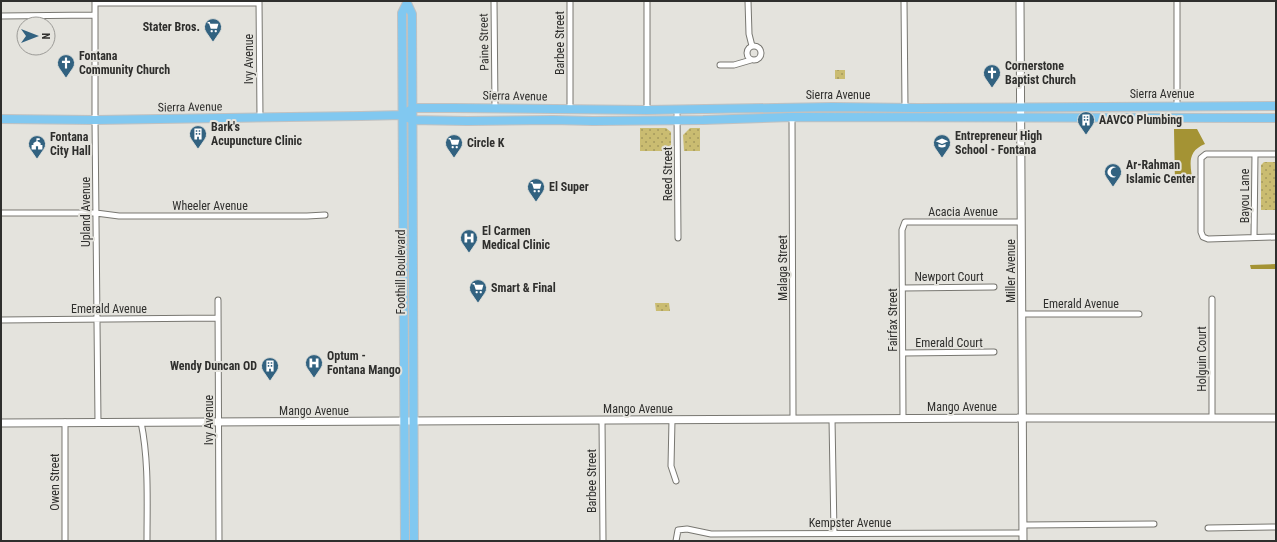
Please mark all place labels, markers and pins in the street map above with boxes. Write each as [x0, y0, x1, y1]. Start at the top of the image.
supermarket icon: Stater Bros. [203, 17, 223, 42]
place label: Stater Bros. [143, 20, 200, 34]
place label: Fontana Community Church [79, 49, 170, 77]
church icon: Fontana Community Church [56, 53, 76, 78]
place label: Cornerstone Baptist Church [1005, 59, 1076, 87]
church icon: Cornerstone Baptist Church [982, 63, 1002, 88]
building icon: AAVCO Plumbing [1076, 110, 1096, 135]
place label: AAVCO Plumbing [1099, 113, 1182, 127]
place label: Bark's Acupuncture Clinic [211, 120, 303, 148]
building icon: Bark's Acupuncture Clinic [188, 124, 208, 149]
place label: Entrepreneur High School - Fontana [955, 129, 1042, 157]
place label: Fontana City Hall [50, 130, 91, 158]
supermarket icon: Circle K [444, 133, 464, 158]
school or university icon: Entrepreneur High School - Fontana [932, 133, 952, 158]
public building icon: Fontana City Hall [27, 134, 47, 159]
place label: Circle K [467, 136, 505, 150]
place label: Ar-Rahman Islamic Center [1126, 158, 1195, 186]
mosque icon: Ar-Rahman Islamic Center [1103, 162, 1123, 187]
supermarket icon: El Super [526, 177, 546, 202]
place label: El Super [549, 180, 589, 194]
place label: El Carmen Medical Clinic [482, 224, 551, 252]
hospital icon: El Carmen Medical Clinic [459, 228, 479, 253]
supermarket icon: Smart & Final [468, 278, 488, 303]
place label: Smart & Final [491, 281, 556, 295]
place label: Optum - Fontana Mango [327, 349, 401, 377]
hospital icon: Optum - Fontana Mango [304, 353, 324, 378]
building icon: Wendy Duncan OD [260, 356, 280, 381]
place label: Wendy Duncan OD [170, 359, 257, 373]

